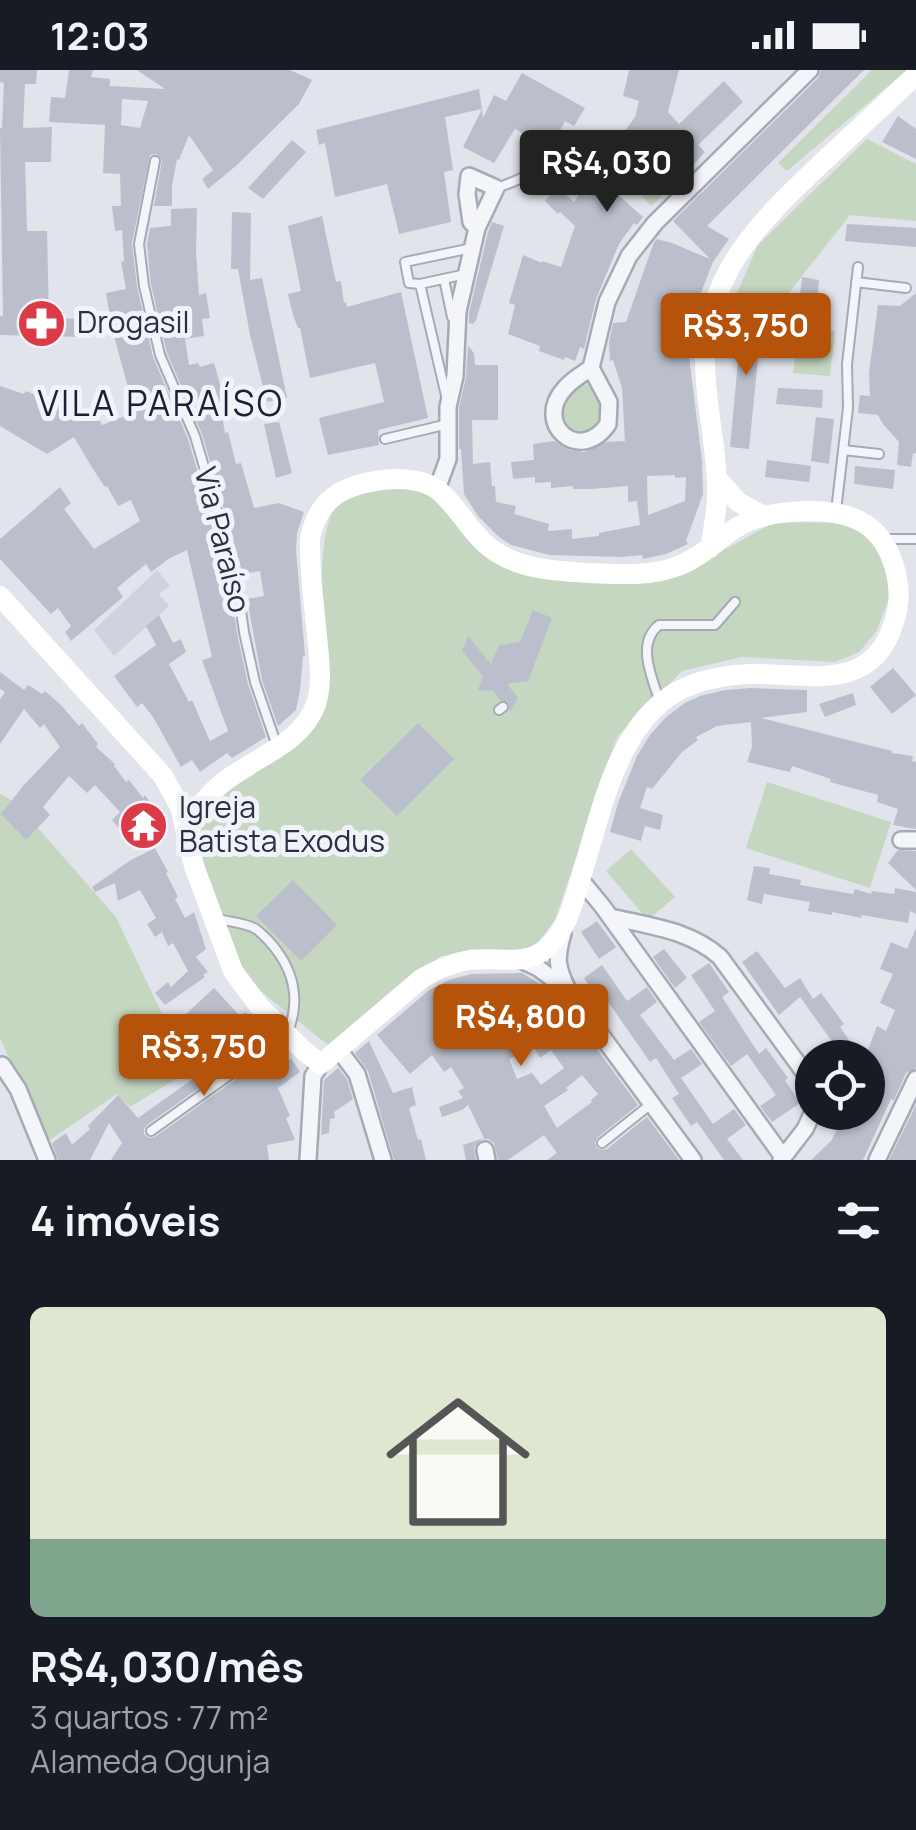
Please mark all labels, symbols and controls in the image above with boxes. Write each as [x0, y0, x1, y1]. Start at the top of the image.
text: 12:03 [50, 9, 149, 61]
pin: R$4,030 [515, 130, 699, 215]
text: R$4,030 [542, 140, 672, 184]
pin: R$3,750 [654, 293, 838, 378]
pharmacy icon: Drogasil [16, 297, 68, 349]
place label: Drogasil [77, 301, 190, 342]
text: R$3,750 [683, 303, 809, 347]
district label: VILA PARAÍSO [37, 379, 285, 427]
street label: Via Paraíso [186, 463, 261, 617]
place label: Igreja Batista Exodus [179, 786, 385, 861]
temple icon: Igreja Batista Exodus [118, 799, 170, 851]
pin: R$4,800 [429, 984, 613, 1069]
text: R$4,800 [455, 994, 587, 1038]
pin: R$3,750 [112, 1014, 296, 1099]
text: R$3,750 [141, 1024, 267, 1068]
map controls [795, 1040, 885, 1130]
button: locate [795, 1040, 885, 1130]
text: 4 imóveis [30, 1191, 220, 1249]
icon: filters [831, 1193, 886, 1248]
icon: home [368, 1372, 548, 1552]
text: R$4,030/mês [30, 1637, 304, 1695]
text: 3 quartos · 77 m² [30, 1695, 269, 1739]
text: Alameda Ogunja [30, 1739, 270, 1783]

